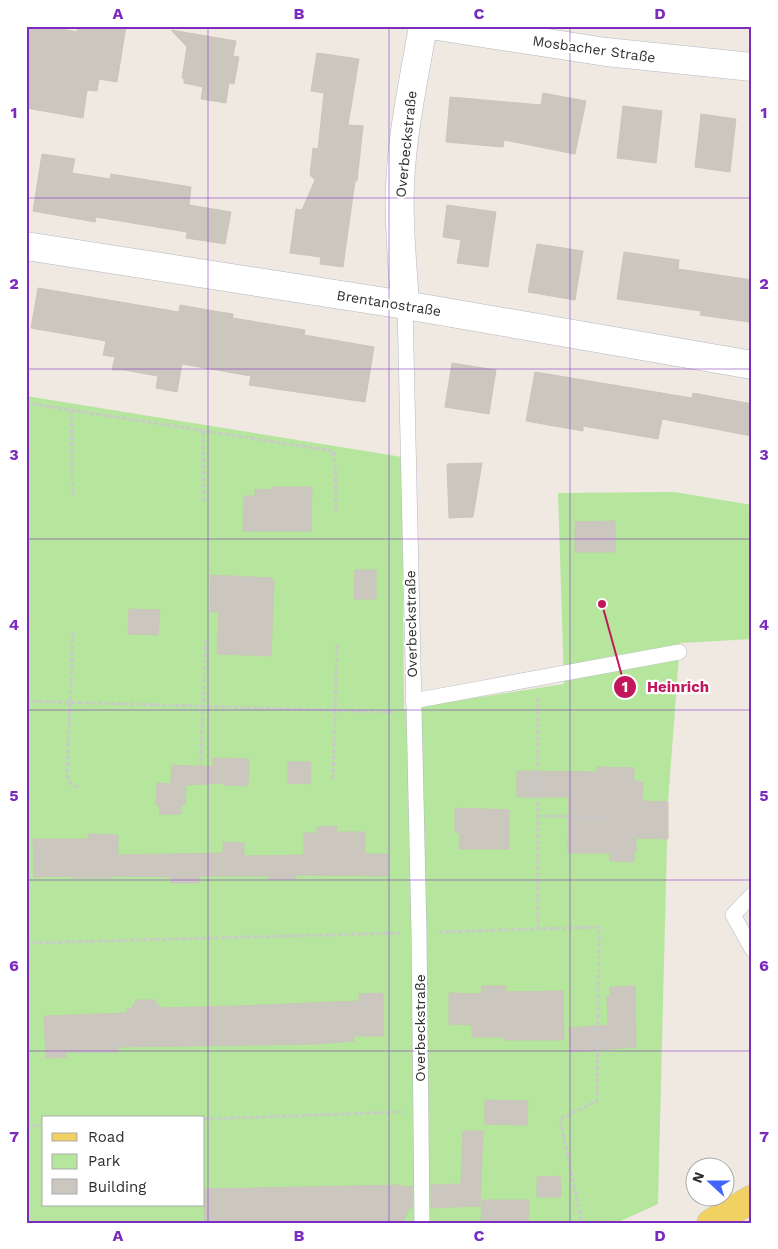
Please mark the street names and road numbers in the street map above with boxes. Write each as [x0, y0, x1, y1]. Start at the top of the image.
street label: Mosbacher Straße [531, 32, 657, 66]
street label: Overbeckstraße [392, 90, 420, 198]
street label: Brentanostraße [336, 287, 442, 319]
street label: Overbeckstraße [402, 570, 420, 678]
street label: Overbeckstraße [412, 974, 428, 1082]

